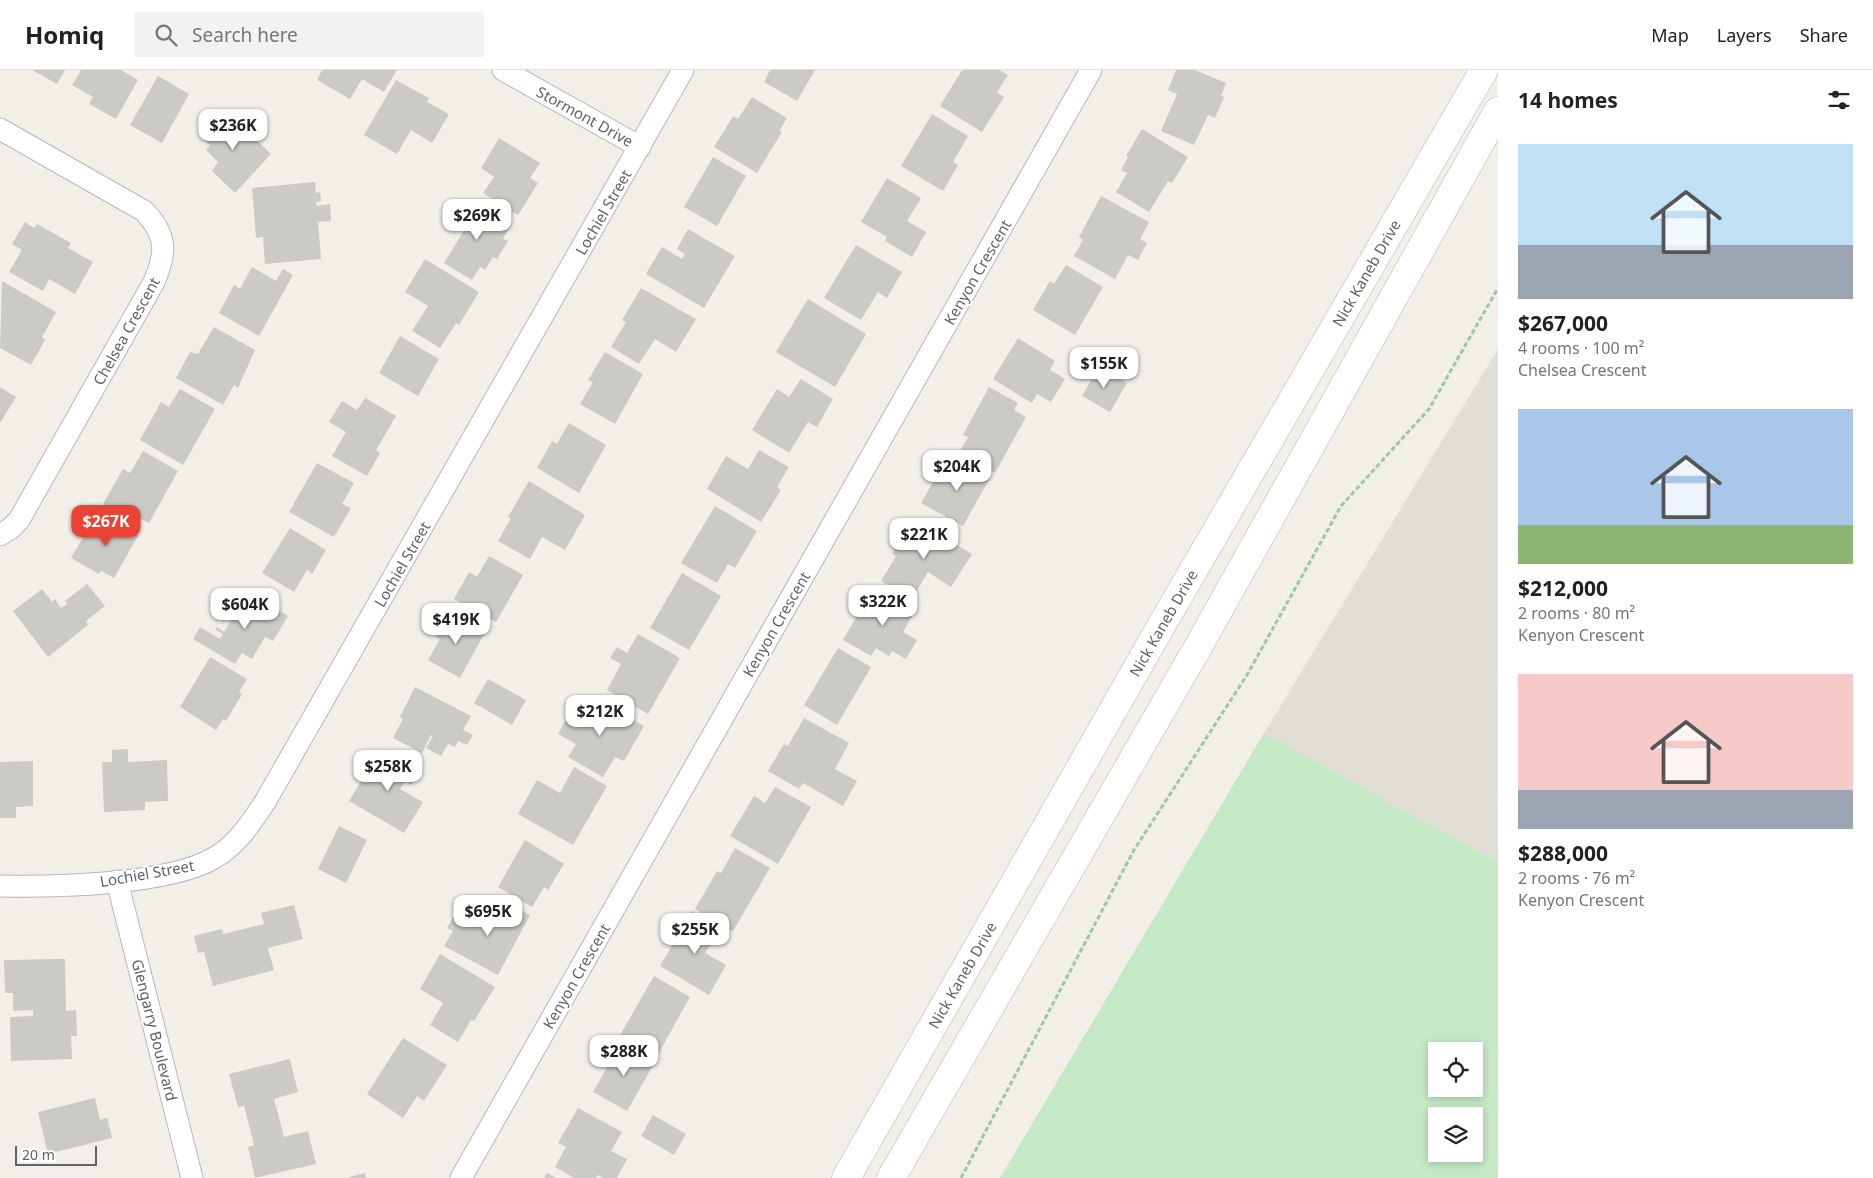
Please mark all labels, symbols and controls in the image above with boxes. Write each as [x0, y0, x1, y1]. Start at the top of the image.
search box [134, 12, 484, 57]
text: Homiq [25, 18, 104, 51]
icon: search [152, 21, 180, 49]
text: Search here [192, 22, 298, 48]
text: Map [1651, 23, 1689, 47]
text: Layers [1717, 23, 1772, 47]
text: Share [1800, 23, 1848, 47]
street label: Stormont Drive [533, 81, 637, 151]
text: 14 homes [1518, 86, 1618, 114]
icon: filters [1825, 86, 1853, 114]
pin: $236K [198, 108, 268, 151]
text: $236K [209, 114, 257, 136]
street label: Lochiel Street [570, 165, 636, 258]
icon: home [1641, 177, 1731, 267]
pin: $269K [442, 198, 512, 241]
text: $269K [453, 204, 501, 226]
street label: Kenyon Crescent [939, 215, 1016, 328]
street label: Nick Kaneb Drive [1327, 216, 1405, 330]
street label: Chelsea Crescent [88, 273, 164, 389]
text: $267,000 [1518, 309, 1608, 337]
text: 4 rooms · 100 m² [1518, 337, 1644, 359]
pin: $155K [1069, 346, 1139, 389]
text: $155K [1080, 352, 1128, 374]
text: Chelsea Crescent [1518, 359, 1646, 381]
icon: home [1641, 442, 1731, 532]
pin: $204K [922, 450, 992, 492]
text: $204K [933, 455, 981, 477]
pin: $267K [71, 504, 141, 547]
text: $267K [82, 510, 130, 532]
street label: Lochiel Street [369, 517, 435, 610]
pin: $221K [889, 518, 959, 560]
text: $221K [900, 523, 948, 545]
street label: Nick Kaneb Drive [1124, 566, 1202, 680]
street label: Kenyon Crescent [738, 567, 815, 680]
text: $212,000 [1518, 574, 1608, 602]
pin: $322K [848, 584, 918, 627]
pin: $604K [210, 588, 280, 630]
text: $322K [859, 590, 907, 612]
text: $604K [221, 593, 269, 615]
pin: $419K [421, 602, 491, 645]
text: 2 rooms · 80 m² [1518, 602, 1635, 624]
text: $419K [432, 608, 480, 630]
text: Kenyon Crescent [1518, 624, 1644, 646]
pin: $212K [565, 694, 635, 737]
text: $212K [576, 700, 624, 722]
icon: home [1641, 707, 1731, 797]
pin: $258K [353, 750, 423, 792]
text: $258K [364, 755, 412, 777]
text: $288,000 [1518, 839, 1608, 867]
street label: Lochiel Street [98, 855, 196, 891]
text: 2 rooms · 76 m² [1518, 867, 1635, 889]
text: Kenyon Crescent [1518, 889, 1644, 911]
pin: $695K [453, 894, 523, 937]
text: $695K [464, 900, 512, 922]
pin: $255K [660, 912, 730, 955]
text: $255K [671, 918, 719, 940]
street label: Nick Kaneb Drive [923, 918, 1001, 1032]
street label: Kenyon Crescent [538, 919, 615, 1032]
street label: Glengarry Boulevard [128, 957, 182, 1103]
pin: $288K [589, 1034, 659, 1077]
text: $288K [600, 1040, 648, 1062]
map controls [1428, 1042, 1483, 1162]
button: locate [1428, 1042, 1483, 1097]
button: layers [1428, 1107, 1483, 1162]
scale bar [15, 1143, 98, 1166]
text: 20 m [22, 1145, 55, 1164]

